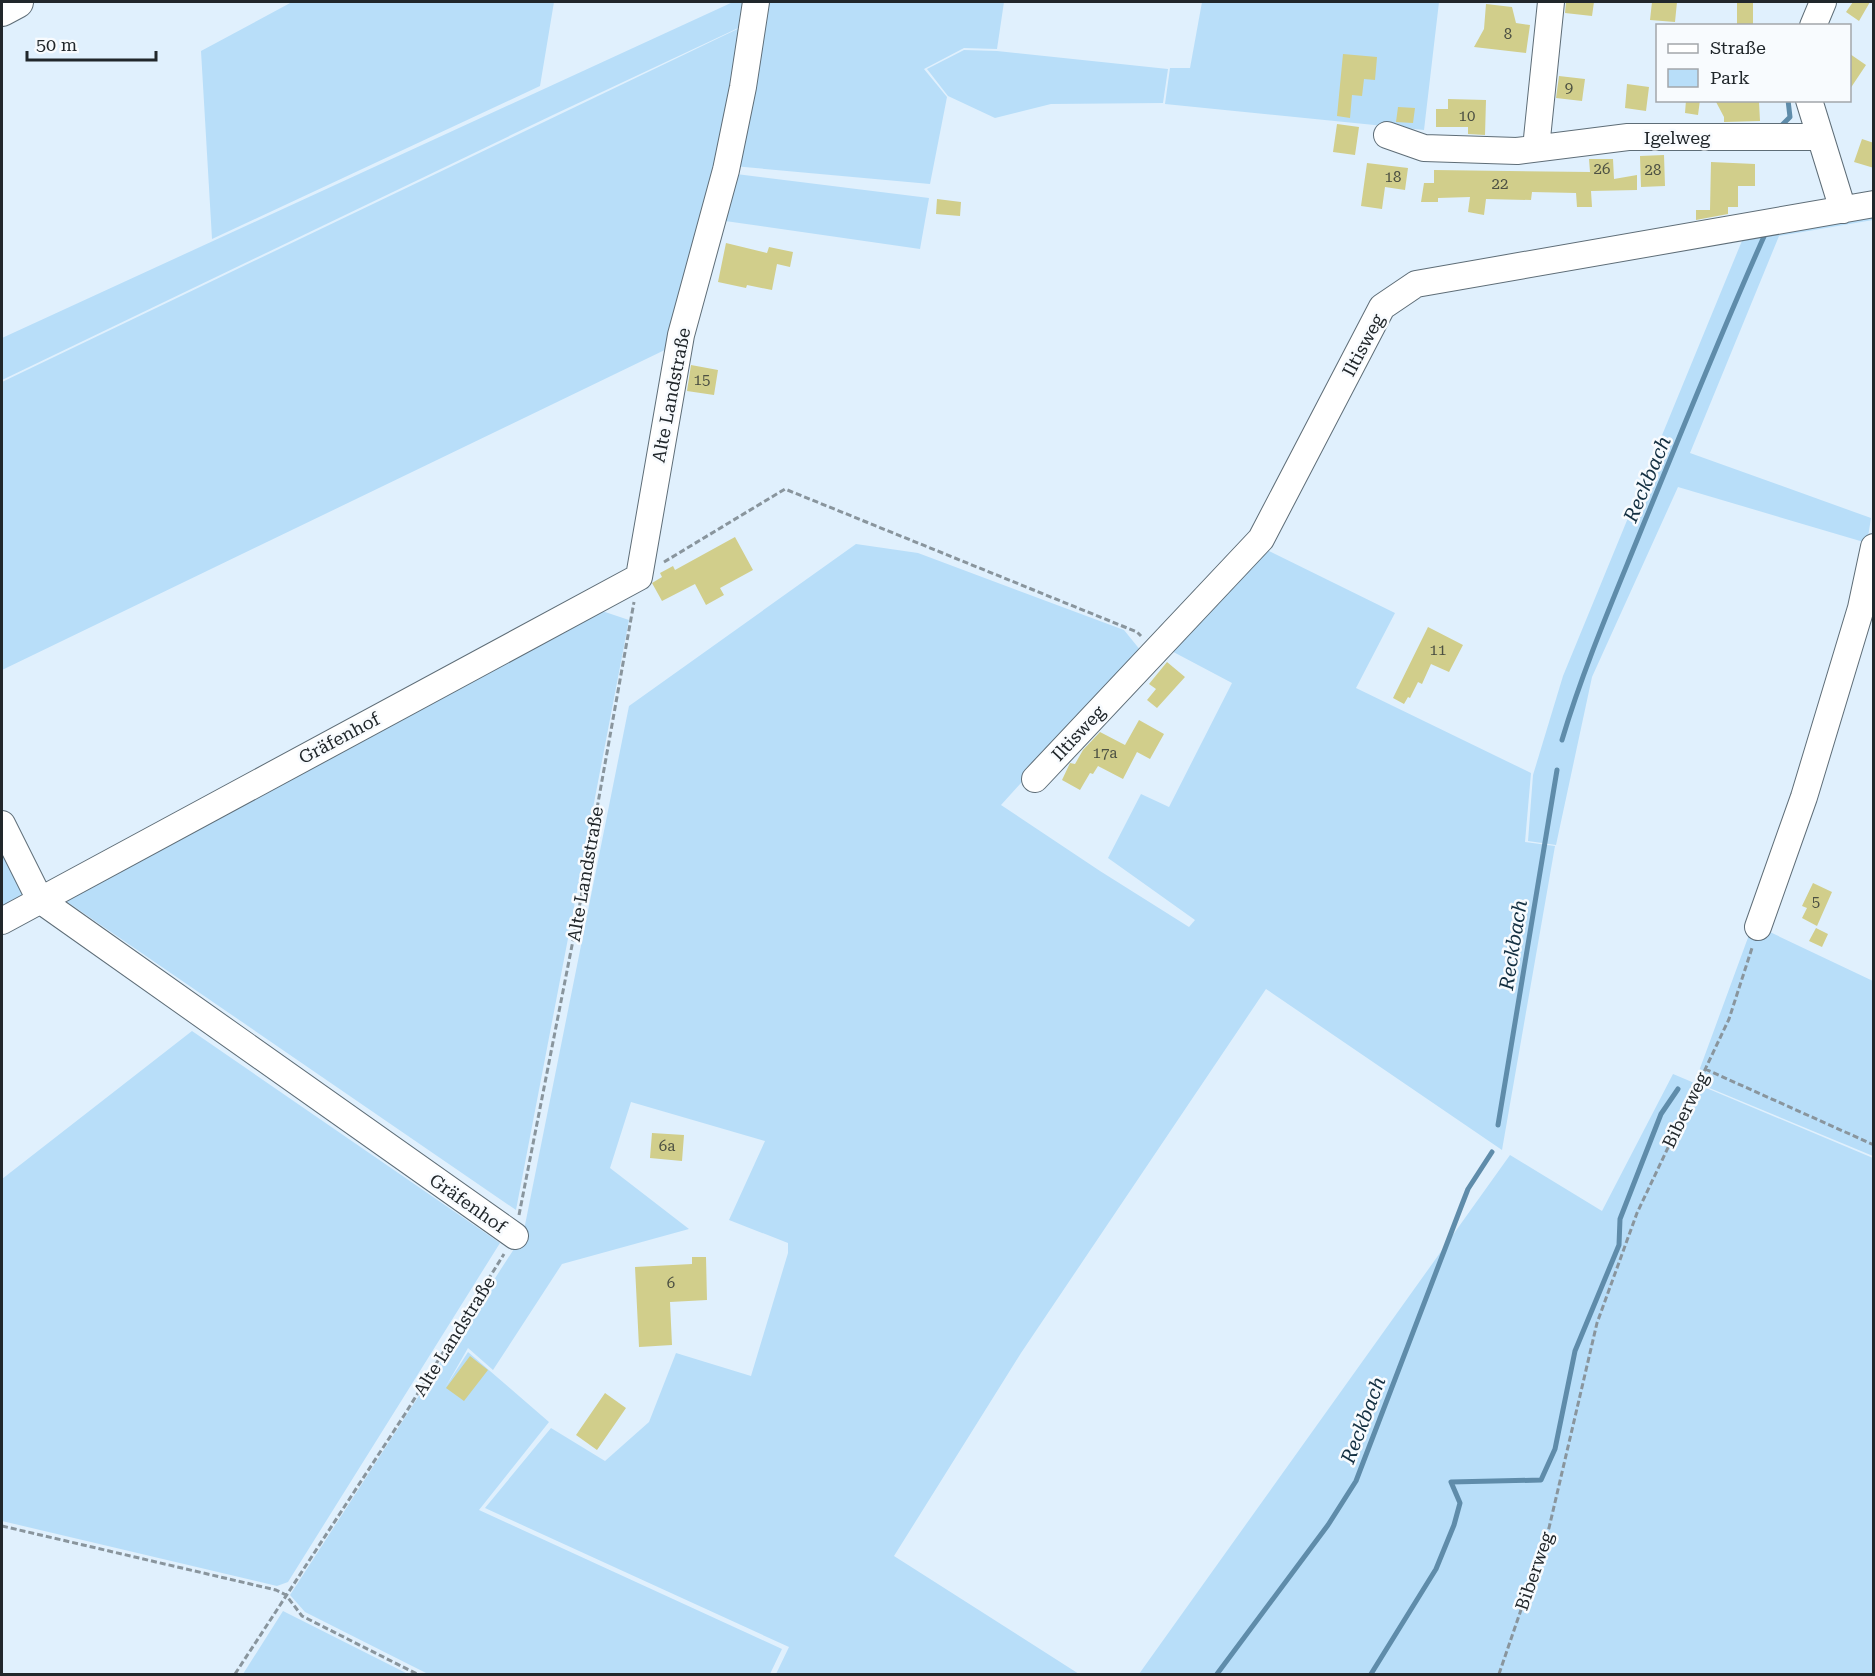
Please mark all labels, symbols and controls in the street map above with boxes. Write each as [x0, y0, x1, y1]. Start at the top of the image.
scale bar [27, 24, 156, 62]
legend [1656, 24, 1851, 102]
house number: 8 [1504, 25, 1512, 43]
text: 50 m [36, 34, 77, 55]
text: Straße [1710, 37, 1766, 58]
text: Park [1710, 67, 1750, 88]
house number: 9 [1565, 79, 1573, 97]
house number: 10 [1459, 107, 1475, 125]
street label: Igelweg [1644, 127, 1711, 148]
house number: 26 [1594, 160, 1610, 178]
house number: 28 [1645, 161, 1661, 179]
house number: 18 [1385, 168, 1401, 186]
house number: 22 [1492, 175, 1508, 193]
street label: Iltisweg [1338, 309, 1389, 380]
street label: Alte Landstraße [648, 326, 694, 464]
house number: 15 [694, 371, 710, 389]
water label: Reckbach [1618, 432, 1676, 527]
house number: 11 [1430, 641, 1446, 659]
street label: Iltisweg [1047, 700, 1109, 765]
street label: Gräfenhof [295, 707, 384, 768]
house number: 17a [1093, 744, 1117, 762]
street label: Alte Landstraße [563, 805, 607, 943]
house number: 5 [1812, 893, 1820, 911]
water label: Reckbach [1494, 898, 1532, 993]
street label: Biberweg [1658, 1068, 1713, 1151]
house number: 6a [659, 1137, 675, 1155]
street label: Gräfenhof [426, 1169, 511, 1238]
street label: Alte Landstraße [409, 1272, 499, 1400]
house number: 6 [667, 1274, 675, 1292]
water label: Reckbach [1335, 1373, 1391, 1468]
street label: Biberweg [1511, 1528, 1557, 1613]

